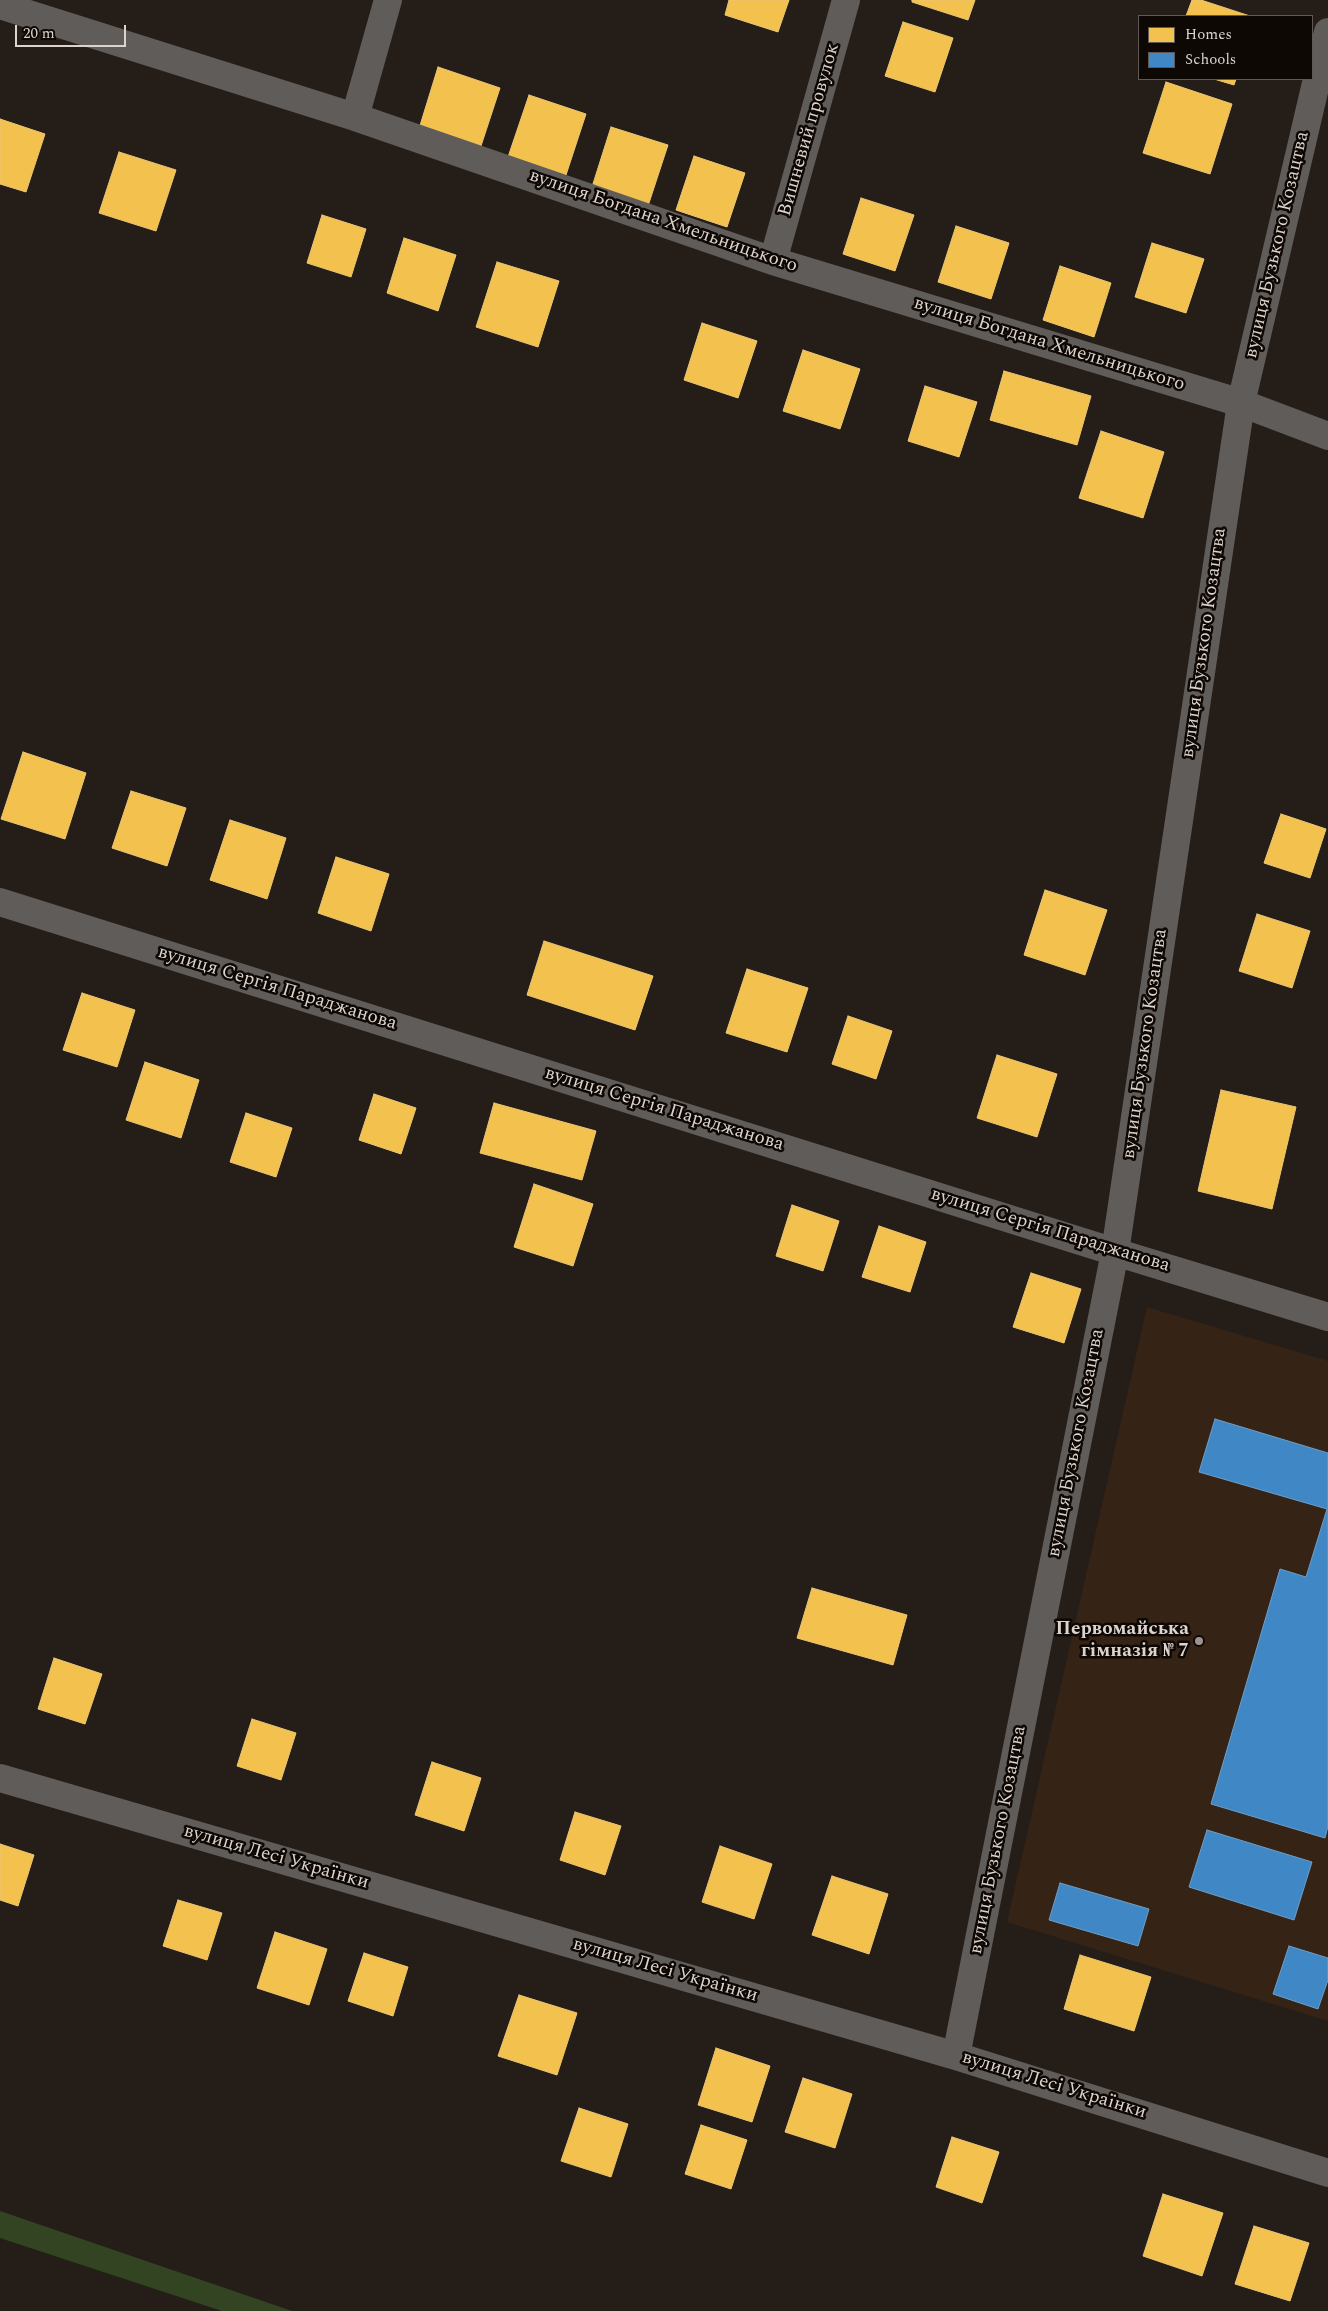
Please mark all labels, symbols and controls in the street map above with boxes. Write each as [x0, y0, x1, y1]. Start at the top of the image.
scale bar [18, 15, 129, 47]
legend [1138, 15, 1313, 80]
text: 20 m [23, 22, 55, 45]
text: Homes [1185, 23, 1232, 46]
street label: Вишневий провулок [774, 41, 846, 219]
text: Schools [1185, 48, 1236, 71]
street label: вулиця Бузького Козацтва [1241, 129, 1315, 361]
street label: вулиця Богдана Хмельницького [526, 165, 800, 279]
street label: вулиця Богдана Хмельницького [911, 293, 1187, 397]
street label: вулиця Бузького Козацтва [1178, 526, 1232, 760]
street label: вулиця Бузького Козацтва [1119, 927, 1173, 1161]
street label: вулиця Сергія Параджанова [155, 942, 399, 1036]
street label: вулиця Сергія Параджанова [542, 1063, 786, 1157]
street label: вулиця Сергія Параджанова [928, 1184, 1172, 1278]
street label: вулиця Бузького Козацтва [1044, 1327, 1110, 1559]
place label: Первомайська гімназія № 7 [1056, 1619, 1189, 1663]
marker: Первомайська гімназія № 7 [1193, 1635, 1205, 1647]
street label: вулиця Бузького Козацтва [966, 1724, 1032, 1956]
street label: вулиця Лесі Українки [181, 1821, 371, 1895]
street label: вулиця Лесі Українки [570, 1934, 760, 2008]
street label: вулиця Лесі Українки [959, 2047, 1149, 2125]

